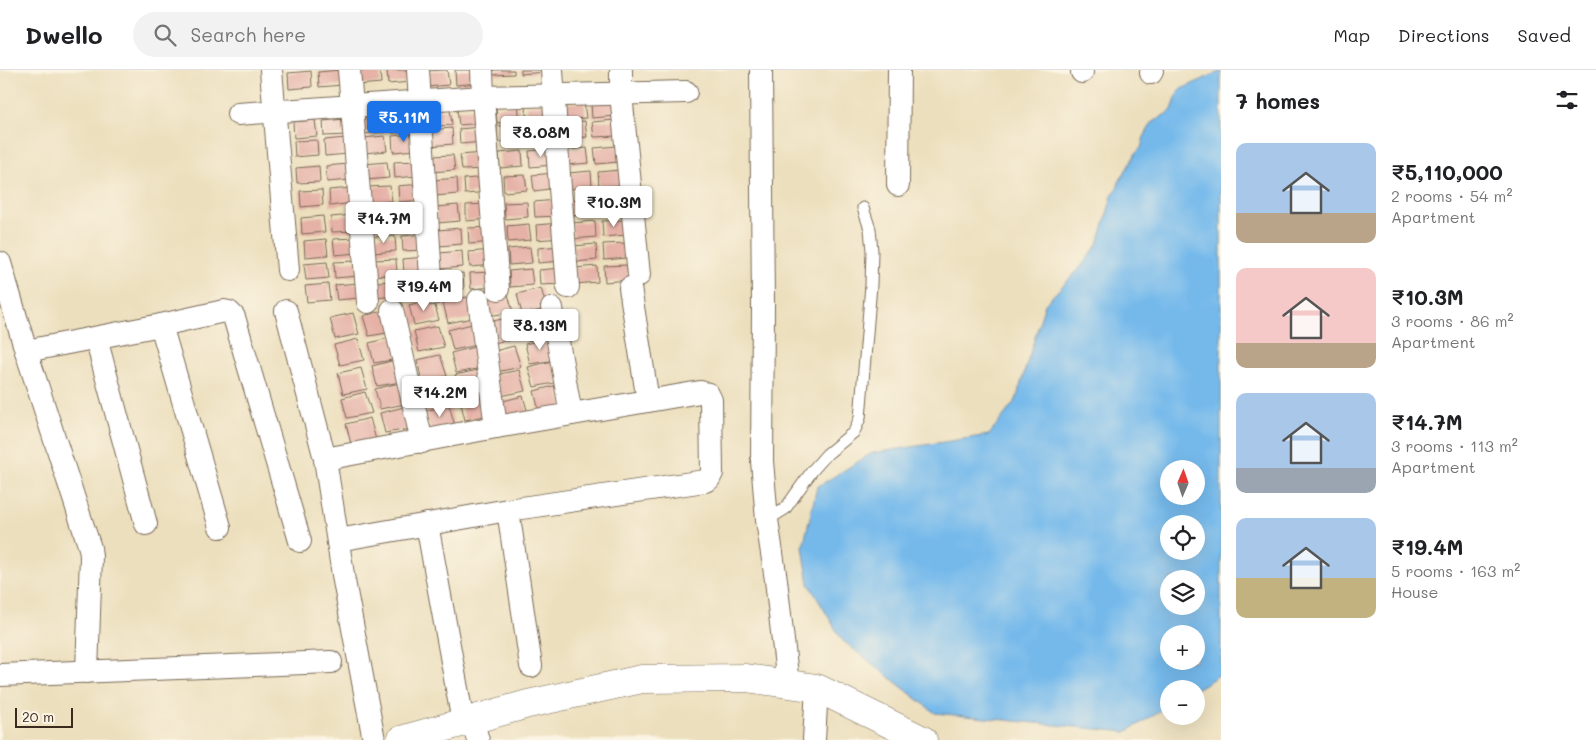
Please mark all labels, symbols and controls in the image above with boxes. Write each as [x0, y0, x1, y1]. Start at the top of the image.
search box [133, 12, 483, 57]
text: Dwello [25, 19, 103, 50]
icon: search [151, 21, 179, 49]
text: Search here [191, 22, 306, 47]
text: Map [1333, 23, 1370, 47]
text: Directions [1398, 23, 1490, 47]
text: Saved [1518, 23, 1571, 47]
icon: filters [1553, 86, 1581, 114]
text: 7 homes [1236, 87, 1320, 114]
pin: ₹5.11M [363, 100, 445, 143]
text: ₹5.11M [378, 106, 430, 127]
pin: ₹8.08M [500, 116, 582, 158]
text: ₹8.08M [512, 121, 570, 142]
text: ₹5,110,000 [1391, 158, 1503, 185]
icon: home [1276, 163, 1336, 223]
text: 2 rooms · 54 m² [1391, 185, 1512, 206]
pin: ₹10.3M [573, 186, 655, 228]
text: ₹10.3M [586, 191, 642, 212]
pin: ₹14.7M [343, 202, 425, 244]
text: Apartment [1391, 206, 1476, 227]
text: ₹14.7M [357, 207, 411, 228]
pin: ₹19.4M [383, 270, 465, 312]
text: ₹19.4M [396, 275, 452, 296]
text: ₹10.3M [1391, 283, 1464, 310]
icon: home [1276, 288, 1336, 348]
pin: ₹8.13M [499, 308, 581, 351]
text: 3 rooms · 86 m² [1391, 310, 1514, 331]
text: ₹8.13M [512, 314, 568, 335]
text: Apartment [1391, 331, 1476, 352]
pin: ₹14.2M [399, 376, 481, 418]
text: ₹14.2M [413, 381, 467, 402]
text: ₹14.7M [1391, 408, 1463, 435]
icon: home [1276, 413, 1336, 473]
text: 3 rooms · 113 m² [1391, 435, 1518, 456]
text: Apartment [1391, 456, 1476, 477]
north arrow [1160, 460, 1205, 505]
map controls [1160, 460, 1205, 725]
button: locate [1160, 515, 1205, 560]
text: ₹19.4M [1391, 533, 1464, 560]
icon: home [1276, 538, 1336, 598]
text: 5 rooms · 163 m² [1391, 560, 1520, 581]
button: layers [1160, 570, 1205, 615]
text: House [1391, 581, 1438, 602]
button: + [1160, 625, 1205, 670]
button: − [1160, 680, 1205, 725]
scale bar [15, 705, 72, 728]
text: 20 m [22, 707, 54, 726]

